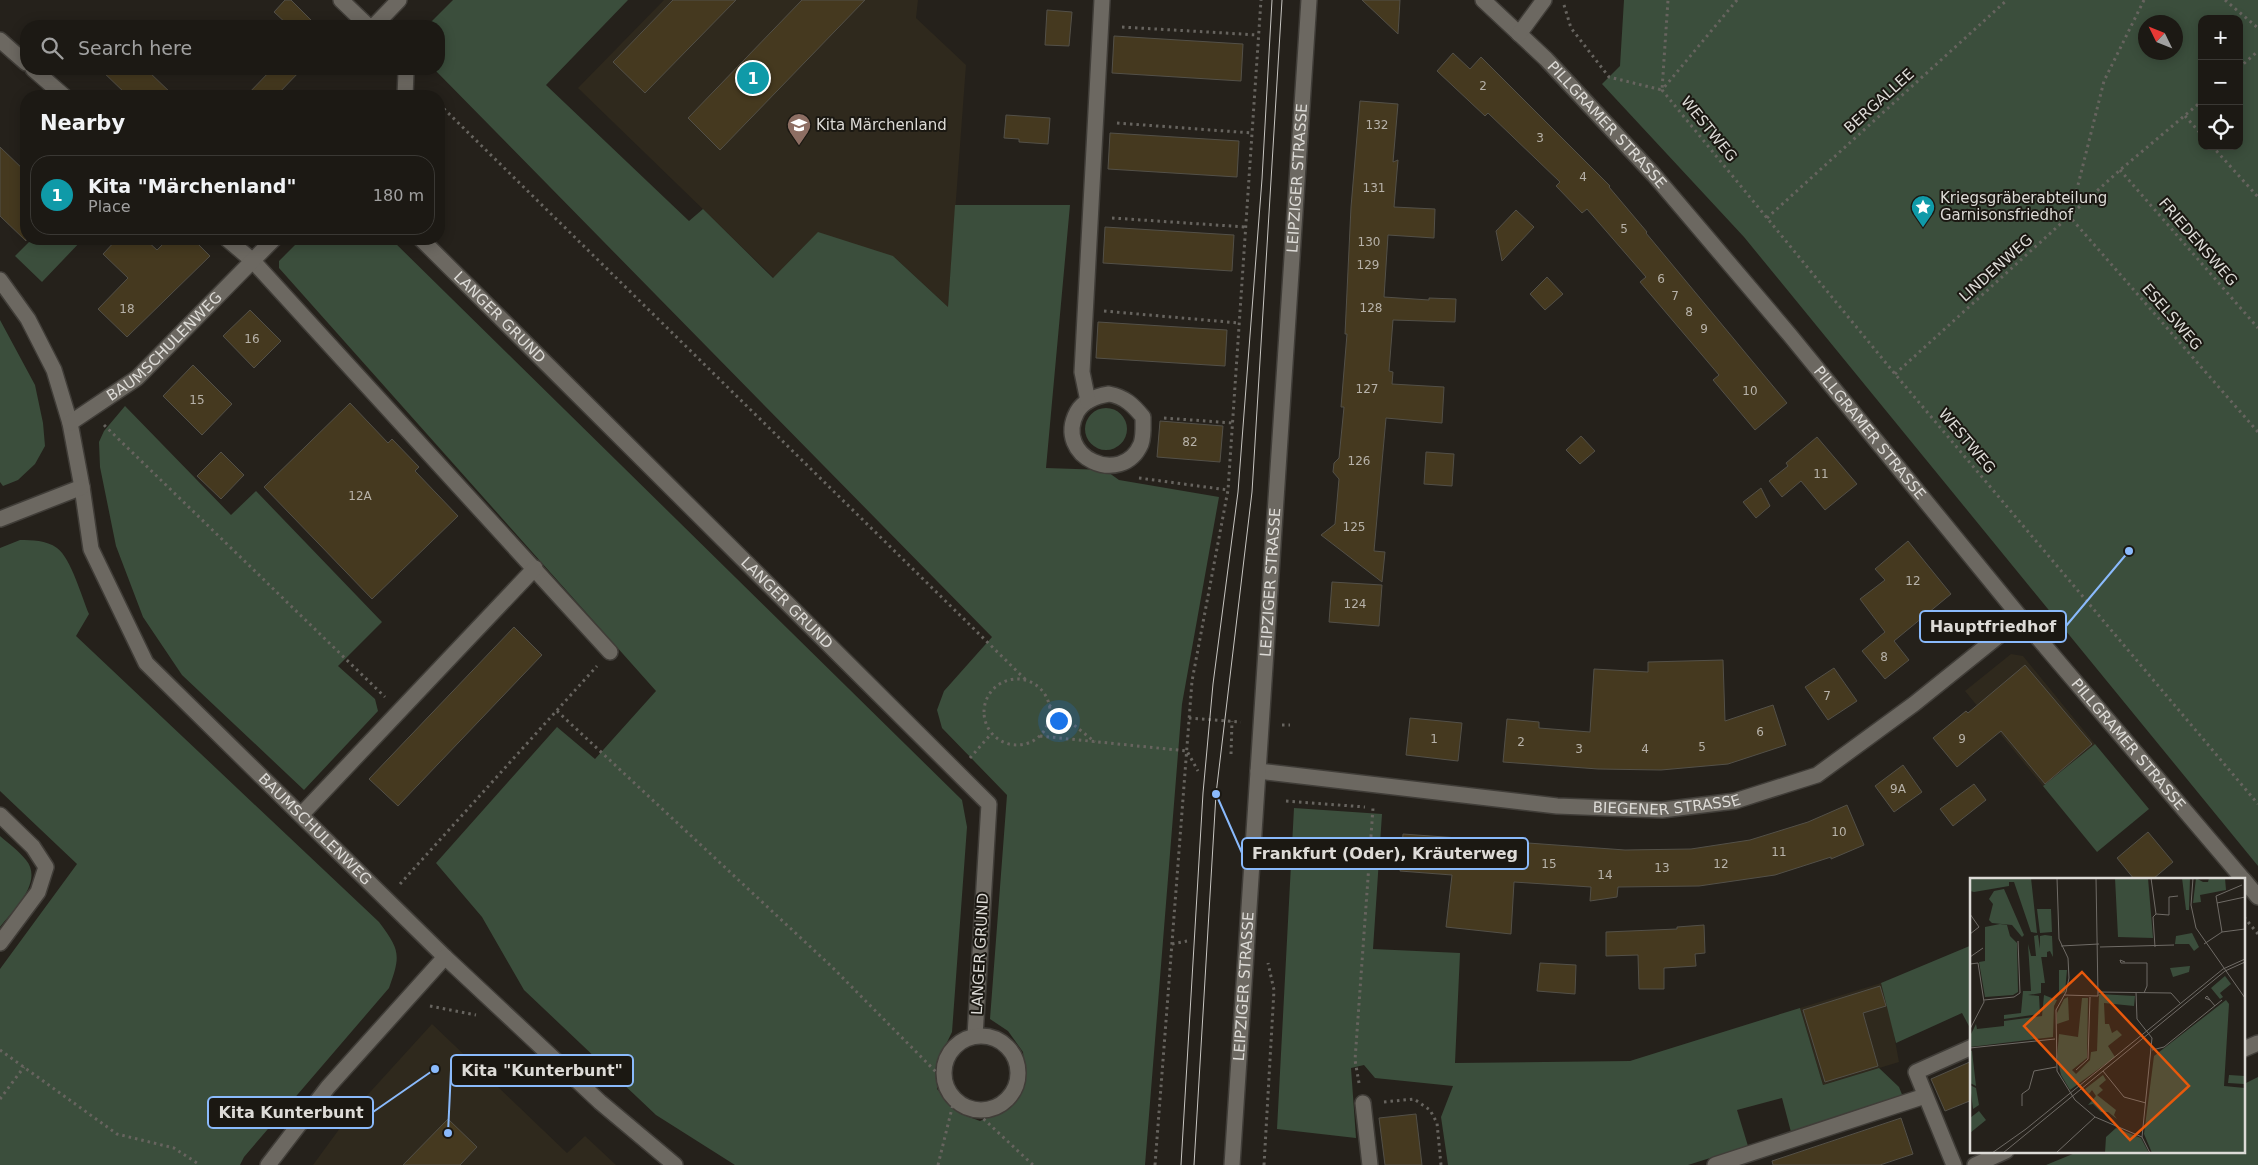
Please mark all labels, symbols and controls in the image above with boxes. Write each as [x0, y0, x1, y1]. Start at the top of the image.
north arrow [2138, 15, 2183, 60]
map controls [2198, 15, 2243, 150]
button: + [2198, 15, 2243, 60]
search box [20, 20, 445, 75]
icon: search [38, 34, 66, 62]
text: Search here [78, 37, 192, 59]
street label: PILLGRAMER STRASSE [1544, 57, 1670, 192]
pin: 1 [737, 59, 769, 97]
button: − [2198, 60, 2243, 105]
street label: BERGALLEE [1840, 65, 1918, 137]
house number: 2 [1479, 79, 1487, 93]
street label: WESTWEG [1677, 93, 1741, 165]
street label: LEIPZIGER STRASSE [1283, 103, 1311, 253]
button: locate [2198, 105, 2243, 150]
text: Nearby [40, 111, 125, 135]
school or university icon: Kita Märchenland [786, 112, 812, 146]
place label: Kita Märchenland [816, 116, 947, 134]
house number: 132 [1366, 118, 1388, 132]
house number: 3 [1536, 131, 1544, 145]
house number: 4 [1579, 170, 1587, 184]
text: Kita "Märchenland" [88, 175, 296, 197]
house number: 131 [1363, 181, 1385, 195]
text: 1 [51, 186, 63, 205]
text: 180 m [373, 186, 424, 205]
place label: Kriegsgräberabteilung Garnisonsfriedhof [1940, 189, 2107, 224]
place icon: Kriegsgräberabteilung Garnisonsfriedhof [1910, 194, 1936, 228]
street label: FRIEDENSWEG [2155, 194, 2241, 290]
text: Place [88, 197, 131, 216]
house number: 5 [1620, 222, 1628, 236]
street label: LINDENWEG [1956, 230, 2036, 306]
house number: 130 [1358, 235, 1380, 249]
house number: 129 [1357, 258, 1379, 272]
street label: LANGER GRUND [450, 268, 549, 367]
house number: 6 [1657, 272, 1665, 286]
street label: ESELSWEG [2138, 280, 2206, 354]
street label: BAUMSCHULENWEG [103, 288, 226, 405]
house number: 7 [1671, 289, 1679, 303]
house number: 128 [1360, 301, 1382, 315]
house number: 18 [119, 302, 135, 316]
house number: 8 [1685, 305, 1693, 319]
house number: 9 [1700, 322, 1708, 336]
house number: 16 [244, 332, 260, 346]
street label: PILLGRAMER STRASSE [1810, 362, 1930, 503]
house number: 127 [1356, 382, 1378, 396]
house number: 10 [1742, 384, 1758, 398]
house number: 15 [189, 393, 205, 407]
street label: WESTWEG [1935, 405, 1999, 477]
house number: 82 [1182, 435, 1198, 449]
house number: 126 [1348, 454, 1370, 468]
house number: 11 [1813, 467, 1829, 481]
house number: 12A [348, 489, 373, 503]
street label: LEIPZIGER STRASSE [1257, 507, 1284, 658]
house number: 125 [1343, 520, 1365, 534]
street label: LANGER GRUND [737, 553, 837, 652]
house number: 12 [1905, 574, 1921, 588]
house number: 124 [1344, 597, 1366, 611]
callout: Hauptfriedhof [1920, 611, 2066, 642]
text: Hauptfriedhof [1930, 617, 2057, 636]
house number: 8 [1880, 650, 1888, 664]
street label: PILLGRAMER STRASSE [2068, 675, 2189, 814]
house number: 7 [1823, 689, 1831, 703]
your location [1046, 708, 1072, 734]
house number: 6 [1756, 725, 1764, 739]
house number: 1 [1430, 732, 1438, 746]
house number: 9 [1958, 732, 1966, 746]
house number: 2 [1517, 735, 1525, 749]
house number: 5 [1698, 740, 1706, 754]
house number: 3 [1575, 742, 1583, 756]
house number: 4 [1641, 742, 1649, 756]
street label: BAUMSCHULENWEG [255, 770, 375, 889]
house number: 9A [1890, 782, 1907, 796]
street label: BIEGENER STRASSE [1592, 791, 1743, 819]
house number: 10 [1831, 825, 1847, 839]
callout: Frankfurt (Oder), Kräuterweg [1242, 838, 1528, 869]
text: Frankfurt (Oder), Kräuterweg [1252, 844, 1518, 863]
house number: 11 [1771, 845, 1787, 859]
house number: 15 [1541, 857, 1557, 871]
house number: 12 [1713, 857, 1729, 871]
house number: 13 [1654, 861, 1670, 875]
house number: 14 [1597, 868, 1613, 882]
inset map [1970, 878, 2246, 1152]
street label: LANGER GRUND [968, 892, 992, 1016]
street label: LEIPZIGER STRASSE [1230, 911, 1258, 1062]
callout: Kita "Kunterbunt" [451, 1055, 633, 1086]
text: Kita "Kunterbunt" [461, 1061, 623, 1080]
callout: Kita Kunterbunt [208, 1097, 373, 1128]
text: Kita Kunterbunt [218, 1103, 364, 1122]

